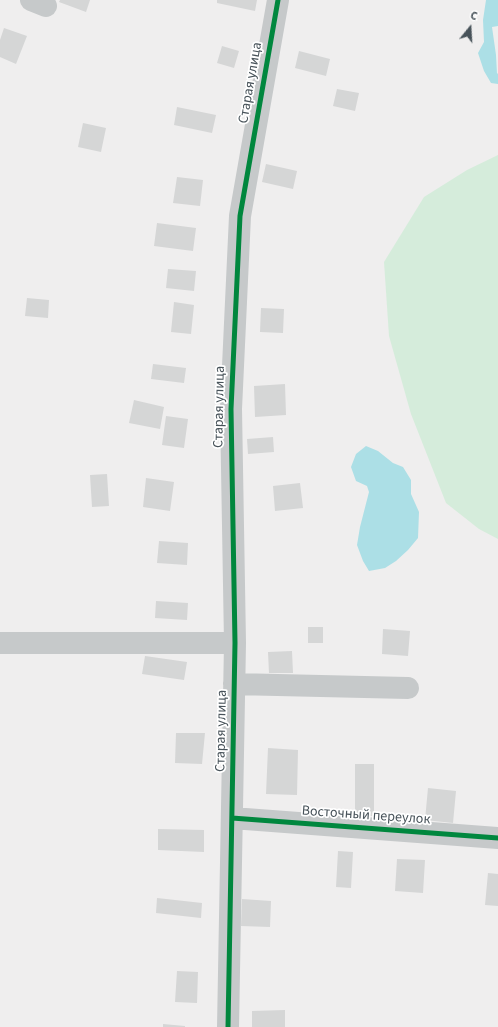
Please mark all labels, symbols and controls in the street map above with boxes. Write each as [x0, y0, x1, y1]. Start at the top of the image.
north arrow [450, 8, 490, 48]
text: С [468, 8, 479, 24]
street label: Старая улица [236, 41, 266, 125]
street label: Старая улица [211, 366, 229, 448]
street label: Старая улица [213, 690, 231, 772]
street label: Восточный переулок [301, 803, 431, 829]

